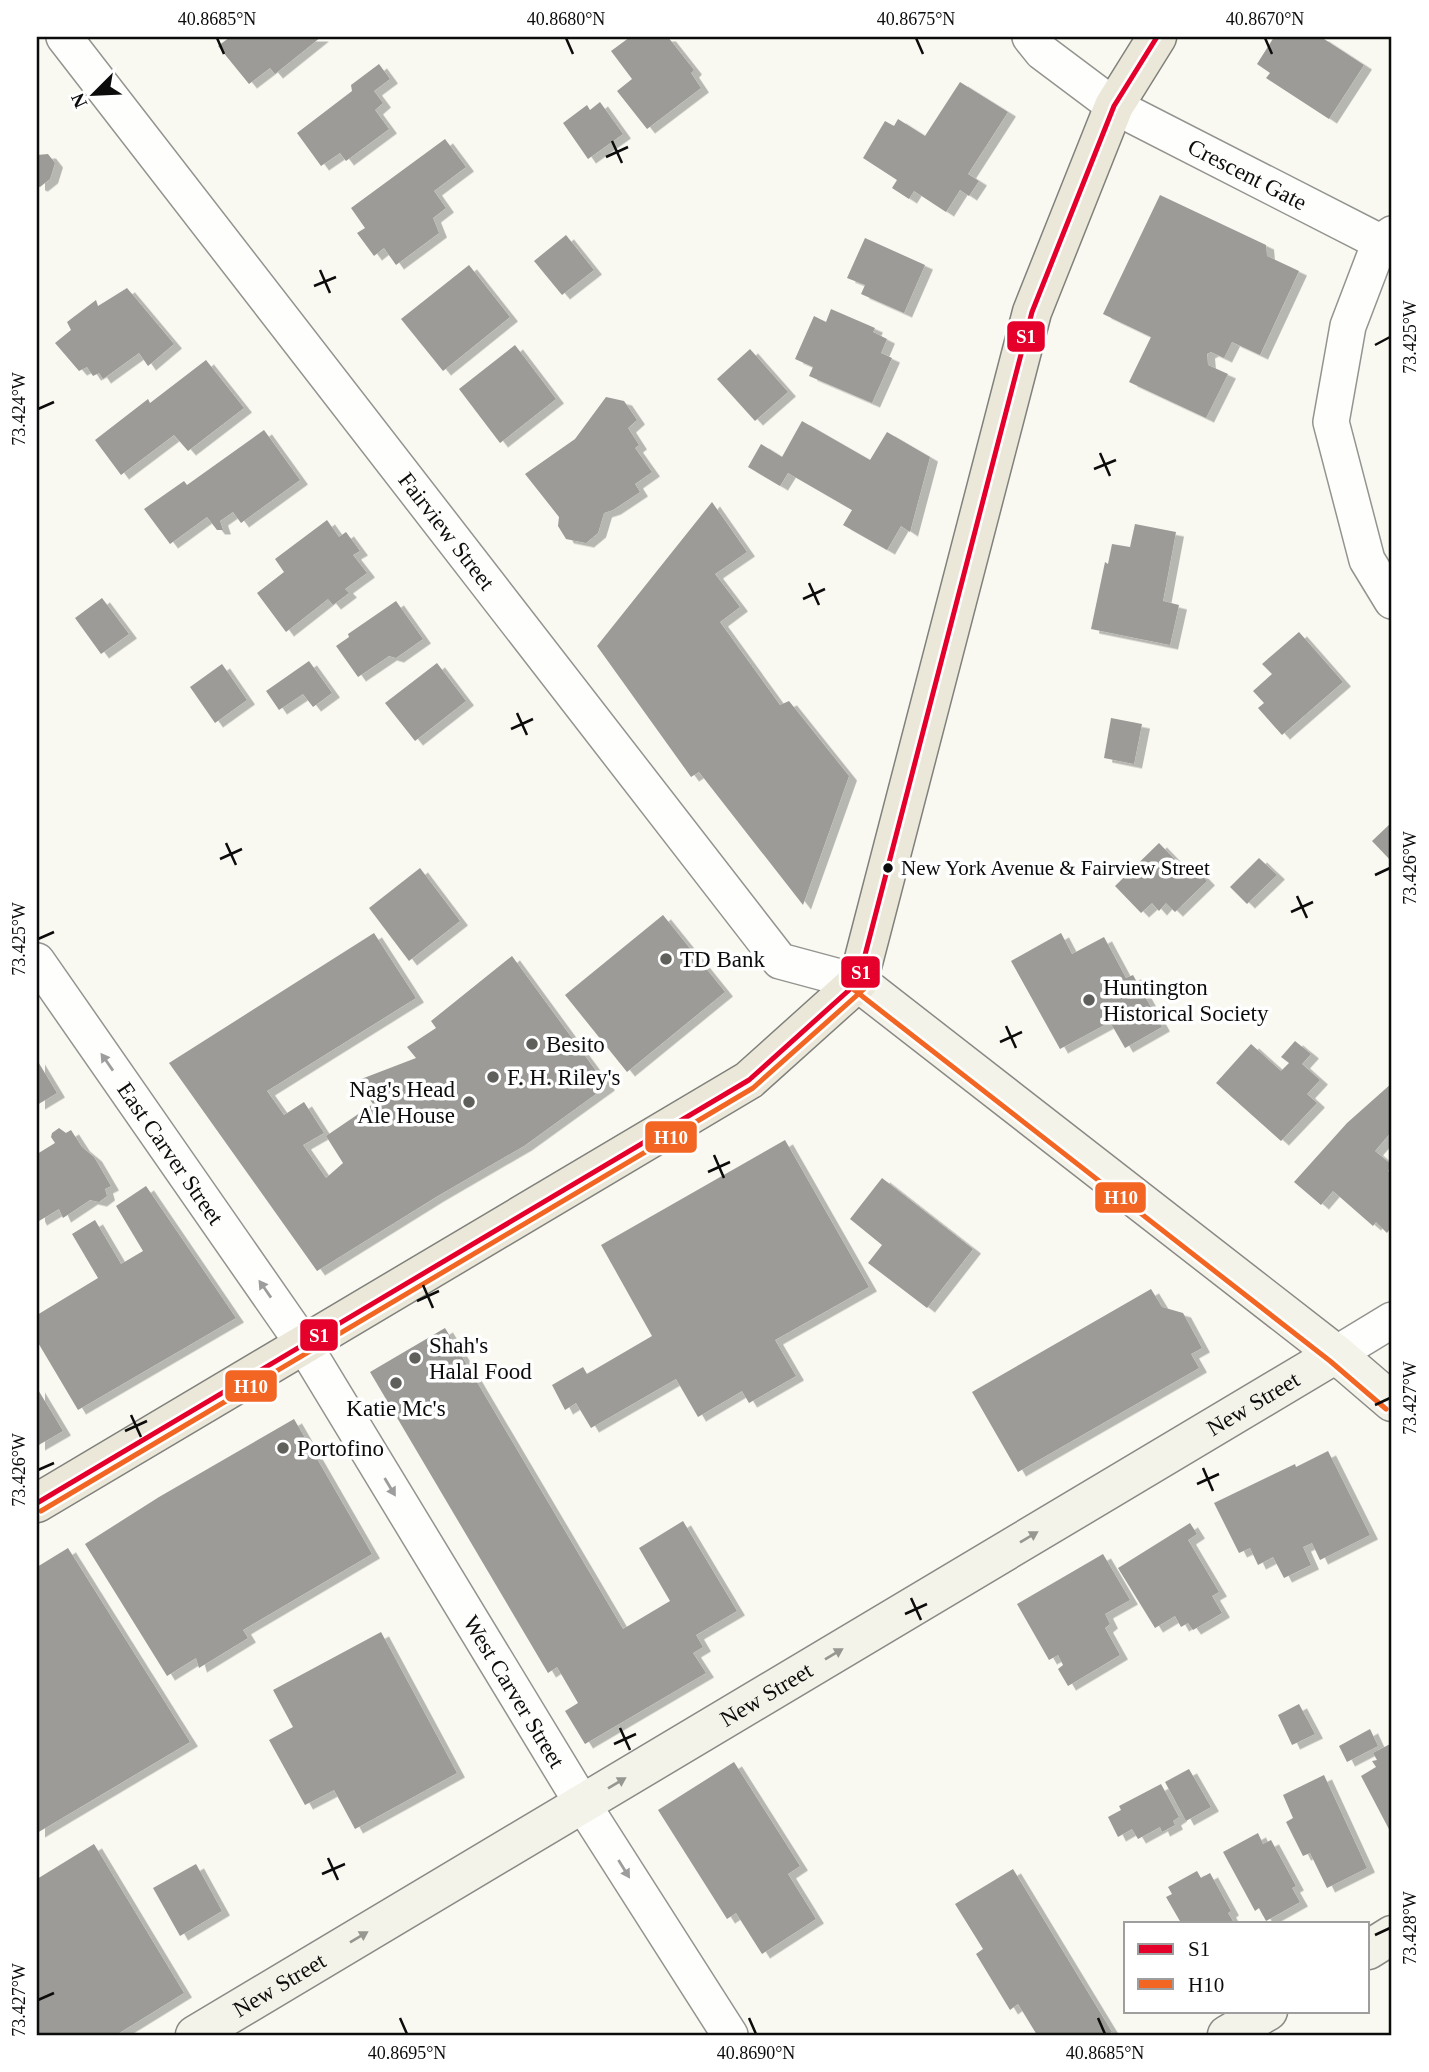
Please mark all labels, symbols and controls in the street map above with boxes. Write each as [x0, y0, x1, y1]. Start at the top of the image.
text: 40.8685°N [178, 9, 256, 29]
text: 40.8680°N [527, 9, 605, 29]
text: 40.8675°N [877, 9, 955, 29]
text: 40.8670°N [1226, 9, 1304, 29]
north arrow [60, 60, 130, 130]
text: N [66, 90, 91, 111]
street label: Crescent Gate [1184, 134, 1311, 215]
text: 73.425°W [1400, 300, 1420, 374]
line badge: S1 [1006, 320, 1046, 353]
text: S1 [1016, 326, 1036, 347]
text: 73.424°W [9, 372, 29, 446]
street label: Fairview Street [394, 468, 500, 595]
text: 73.426°W [1400, 831, 1420, 905]
place label: New York Avenue & Fairview Street [901, 856, 1210, 880]
marker: New York Avenue & Fairview Street [881, 861, 895, 875]
text: 73.425°W [9, 902, 29, 976]
place label: TD Bank [680, 947, 765, 972]
marker: TD Bank [658, 951, 674, 967]
line badge: S1 [840, 955, 881, 989]
text: S1 [851, 962, 871, 983]
place label: Huntington Historical Society [1103, 975, 1269, 1026]
marker: Huntington Historical Society [1081, 992, 1097, 1008]
place label: Besito [546, 1032, 605, 1057]
marker: Besito [524, 1036, 540, 1052]
one-way arrow [100, 1053, 114, 1071]
place label: F. H. Riley's [507, 1065, 621, 1090]
marker: F. H. Riley's [485, 1069, 501, 1085]
street label: East Carver Street [113, 1077, 229, 1229]
place label: Nag's Head Ale House [349, 1077, 455, 1128]
marker: Nag's Head Ale House [461, 1094, 477, 1110]
line badge: H10 [644, 1120, 698, 1154]
text: H10 [654, 1127, 688, 1148]
line badge: H10 [1094, 1181, 1147, 1214]
text: H10 [1104, 1187, 1138, 1208]
one-way arrow [258, 1280, 272, 1298]
line badge: S1 [299, 1318, 339, 1352]
text: S1 [309, 1325, 329, 1346]
place label: Shah's Halal Food [429, 1333, 532, 1384]
marker: Shah's Halal Food [407, 1350, 423, 1366]
text: 73.427°W [1400, 1361, 1420, 1435]
street label: New Street [1202, 1366, 1304, 1441]
line badge: H10 [224, 1369, 278, 1403]
marker: Katie Mc's [388, 1375, 404, 1391]
text: H10 [234, 1376, 268, 1397]
place label: Katie Mc's [346, 1396, 446, 1421]
text: 73.426°W [9, 1433, 29, 1507]
place label: Portofino [297, 1436, 384, 1461]
marker: Portofino [275, 1440, 291, 1456]
one-way arrow [384, 1477, 396, 1496]
one-way arrow [1020, 1531, 1039, 1543]
street label: West Carver Street [459, 1611, 570, 1773]
one-way arrow [824, 1647, 843, 1660]
street label: New Street [715, 1657, 817, 1731]
one-way arrow [608, 1776, 627, 1789]
one-way arrow [617, 1859, 630, 1879]
text: 73.428°W [1400, 1891, 1420, 1965]
legend [1124, 1922, 1370, 2012]
one-way arrow [349, 1931, 368, 1944]
text: S1 [1188, 1937, 1210, 1961]
street label: New Street [229, 1947, 330, 2022]
text: 73.427°W [9, 1963, 29, 2037]
text: H10 [1188, 1973, 1224, 1997]
text: 40.8695°N [368, 2043, 446, 2063]
text: 40.8690°N [717, 2043, 795, 2063]
text: 40.8685°N [1066, 2043, 1144, 2063]

